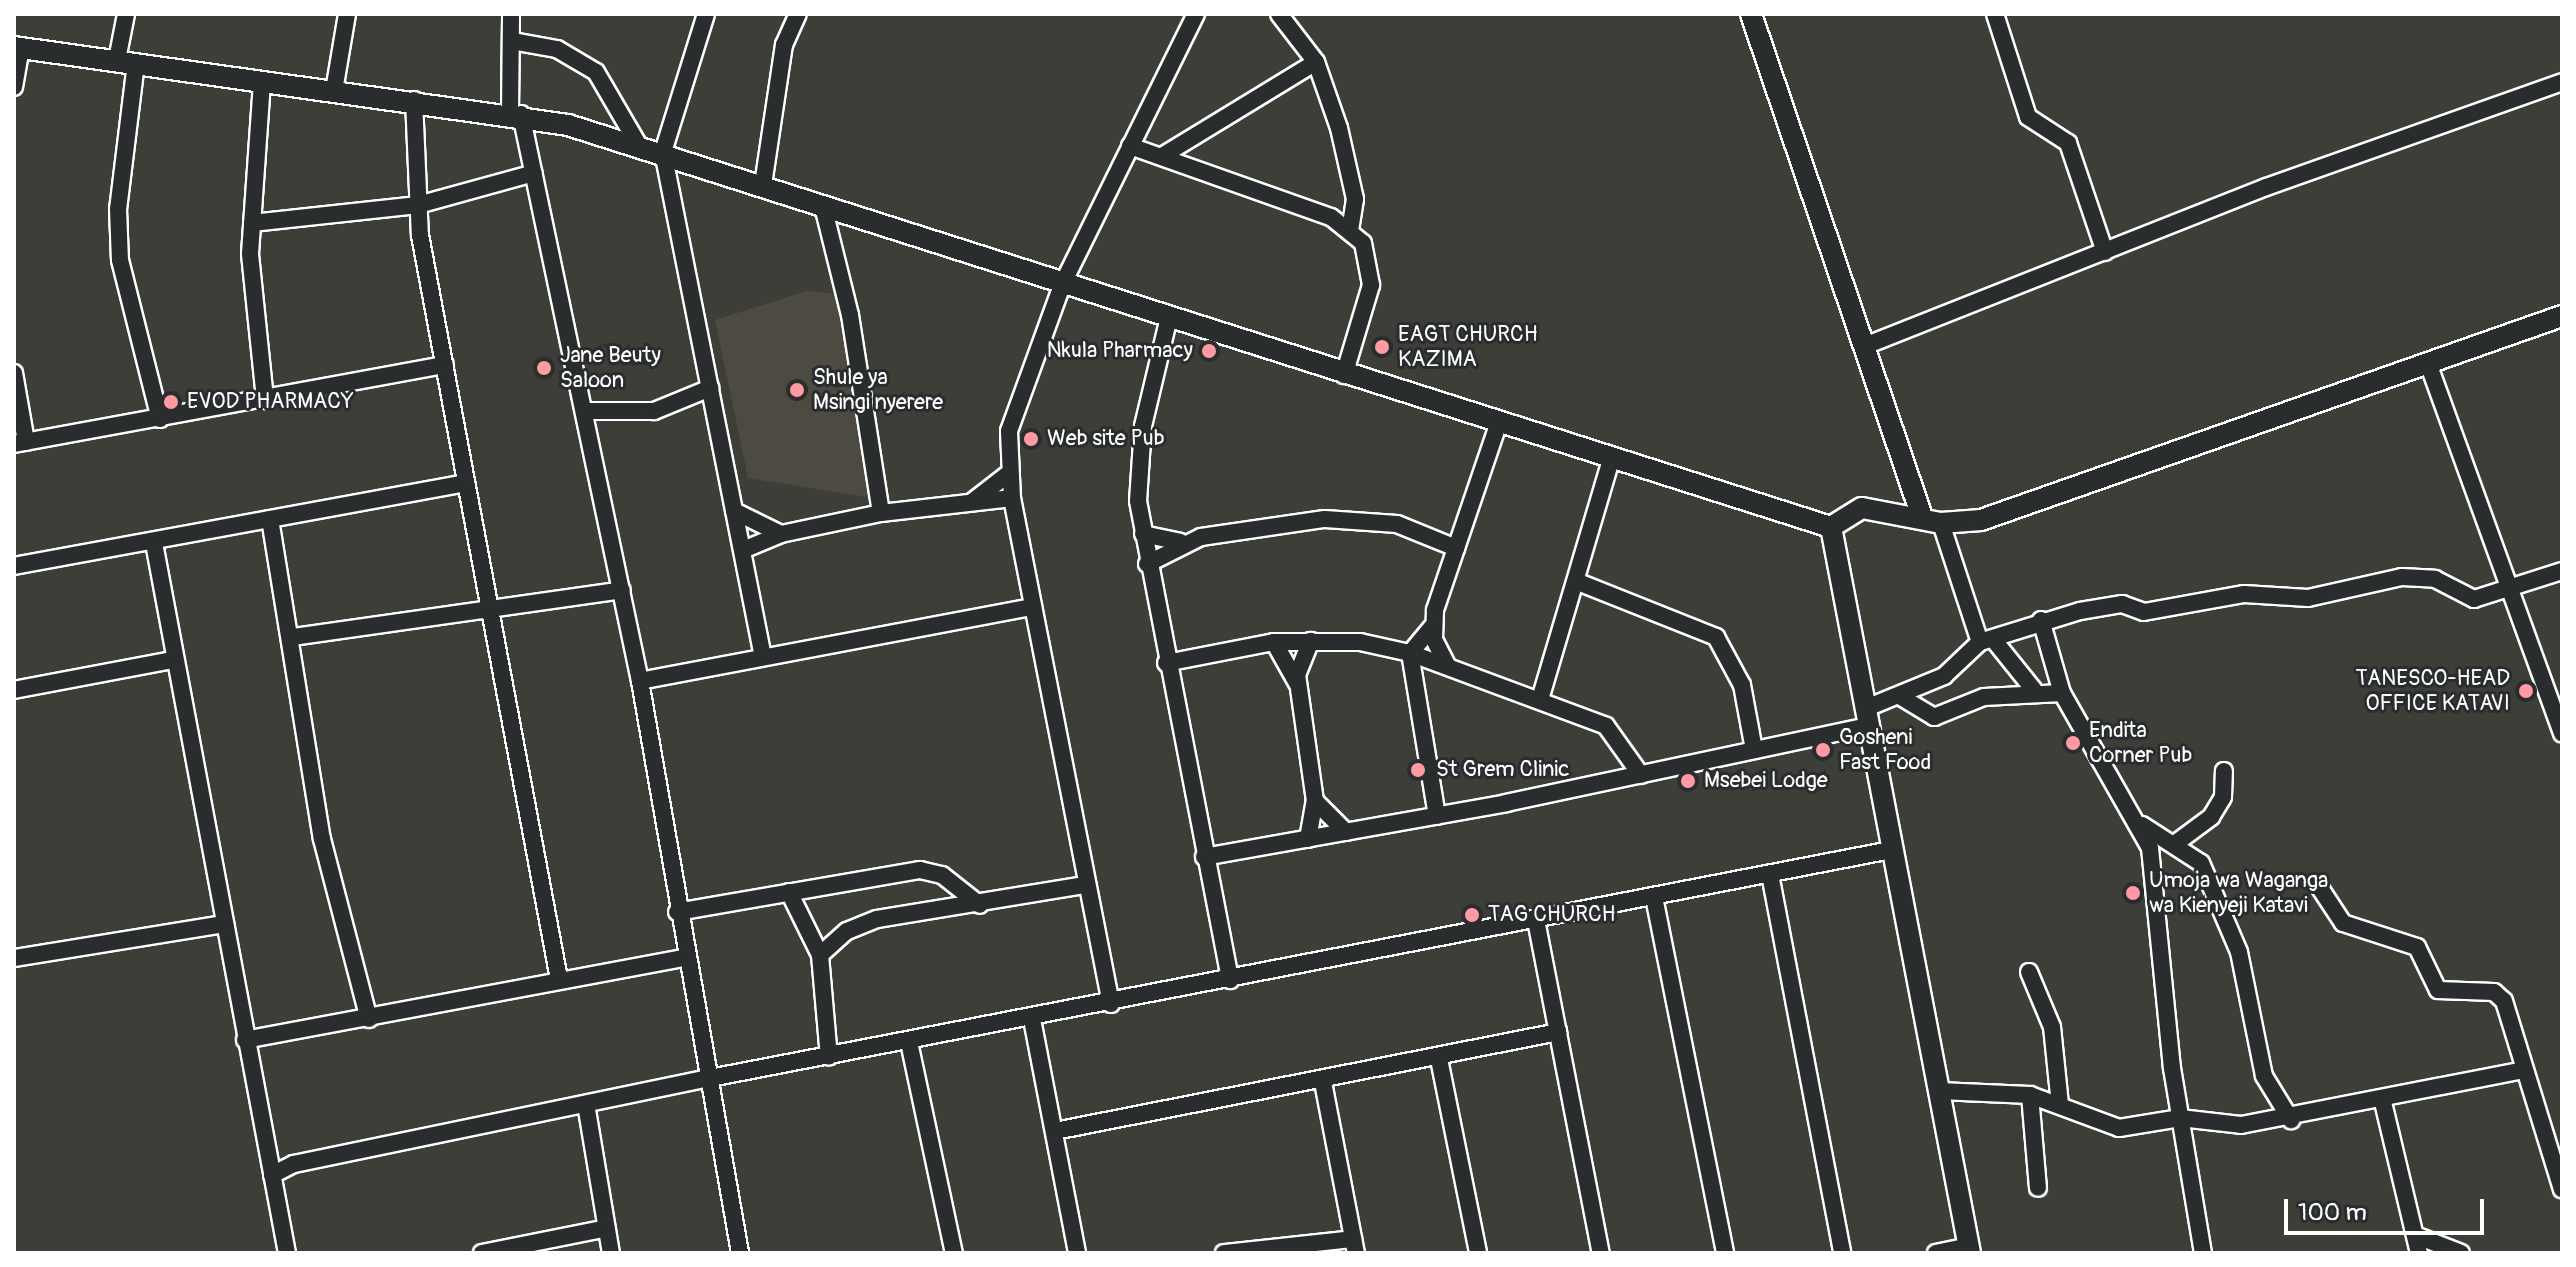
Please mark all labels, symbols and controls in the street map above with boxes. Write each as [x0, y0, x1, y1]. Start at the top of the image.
place label: EAGT CHURCH KAZIMA [1398, 321, 1538, 372]
place label: Nkula Pharmacy [1047, 338, 1193, 364]
marker: EAGT CHURCH KAZIMA [1373, 338, 1391, 356]
place label: Jane Beuty Saloon [560, 342, 661, 394]
marker: Nkula Pharmacy [1200, 342, 1218, 360]
marker: Jane Beuty Saloon [535, 359, 553, 377]
place label: Shule ya Msingi nyerere [813, 364, 943, 416]
marker: Shule ya Msingi nyerere [788, 381, 806, 399]
place label: EVOD PHARMACY [187, 389, 354, 415]
marker: EVOD PHARMACY [162, 393, 180, 411]
place label: Web site Pub [1047, 426, 1164, 452]
marker: Web site Pub [1022, 430, 1040, 448]
place label: TANESCO-HEAD OFFICE KATAVI [2356, 665, 2510, 716]
marker: TANESCO-HEAD OFFICE KATAVI [2517, 682, 2535, 700]
place label: Endita Corner Pub [2089, 717, 2192, 768]
place label: Gosheni Fast Food [1839, 724, 1931, 776]
marker: Endita Corner Pub [2064, 734, 2082, 752]
marker: Gosheni Fast Food [1814, 741, 1832, 759]
place label: St Grem Clinic [1436, 757, 1569, 783]
marker: St Grem Clinic [1407, 759, 1429, 781]
place label: Msebei Lodge [1704, 768, 1828, 794]
marker: Msebei Lodge [1679, 772, 1697, 790]
place label: Umoja wa Waganga wa Kienyeji Katavi [2149, 867, 2328, 918]
marker: Umoja wa Waganga wa Kienyeji Katavi [2124, 884, 2142, 902]
place label: TAG CHURCH [1488, 902, 1615, 928]
marker: TAG CHURCH [1463, 906, 1481, 924]
scale bar [2288, 1183, 2488, 1233]
text: 100 m [2298, 1198, 2367, 1227]

